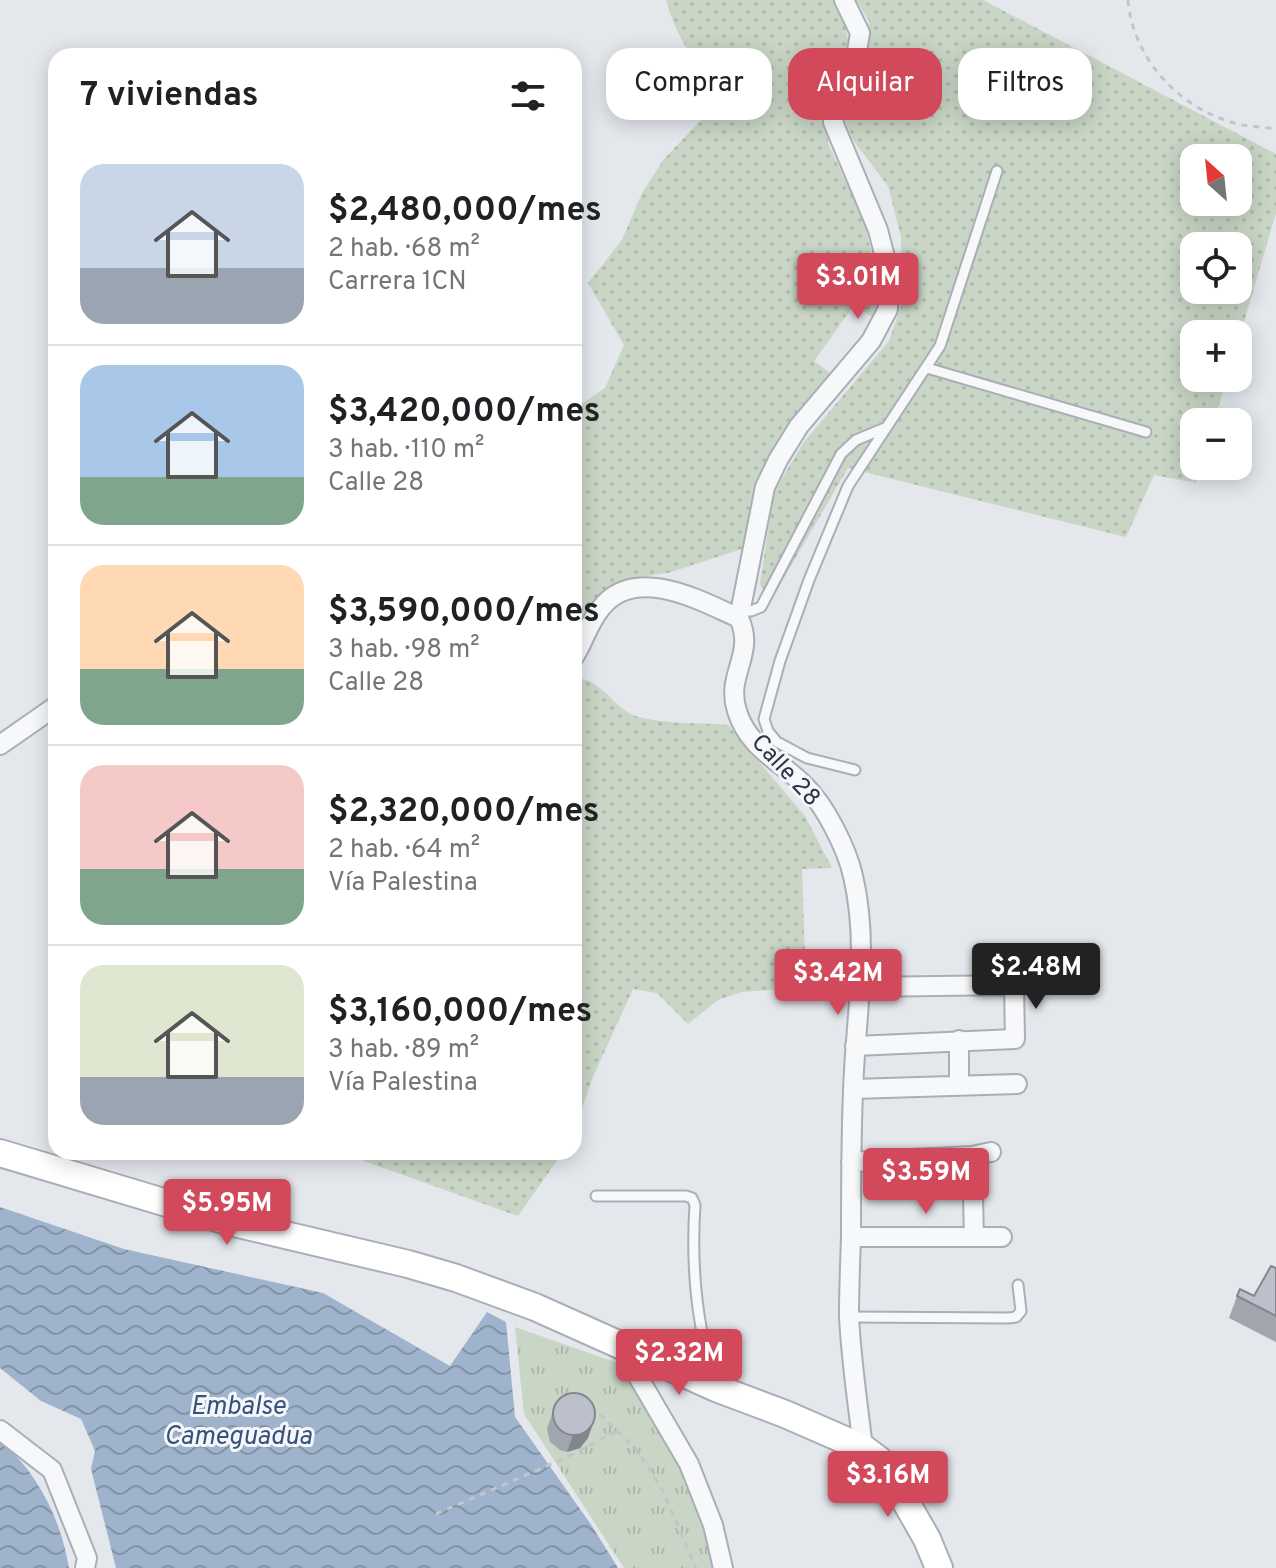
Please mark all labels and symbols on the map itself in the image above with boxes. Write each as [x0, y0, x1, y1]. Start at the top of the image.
north arrow [1180, 144, 1252, 216]
pin: $3.01M [793, 253, 923, 321]
street label: Calle 28 [744, 728, 826, 814]
pin: $2.48M [971, 943, 1101, 1011]
pin: $3.42M [773, 949, 903, 1017]
pin: $3.59M [861, 1148, 991, 1216]
pin: $5.95M [162, 1179, 292, 1247]
pin: $2.32M [614, 1329, 744, 1397]
water label: Embalse Cameguadua [164, 1391, 313, 1454]
pin: $3.16M [823, 1451, 953, 1519]

